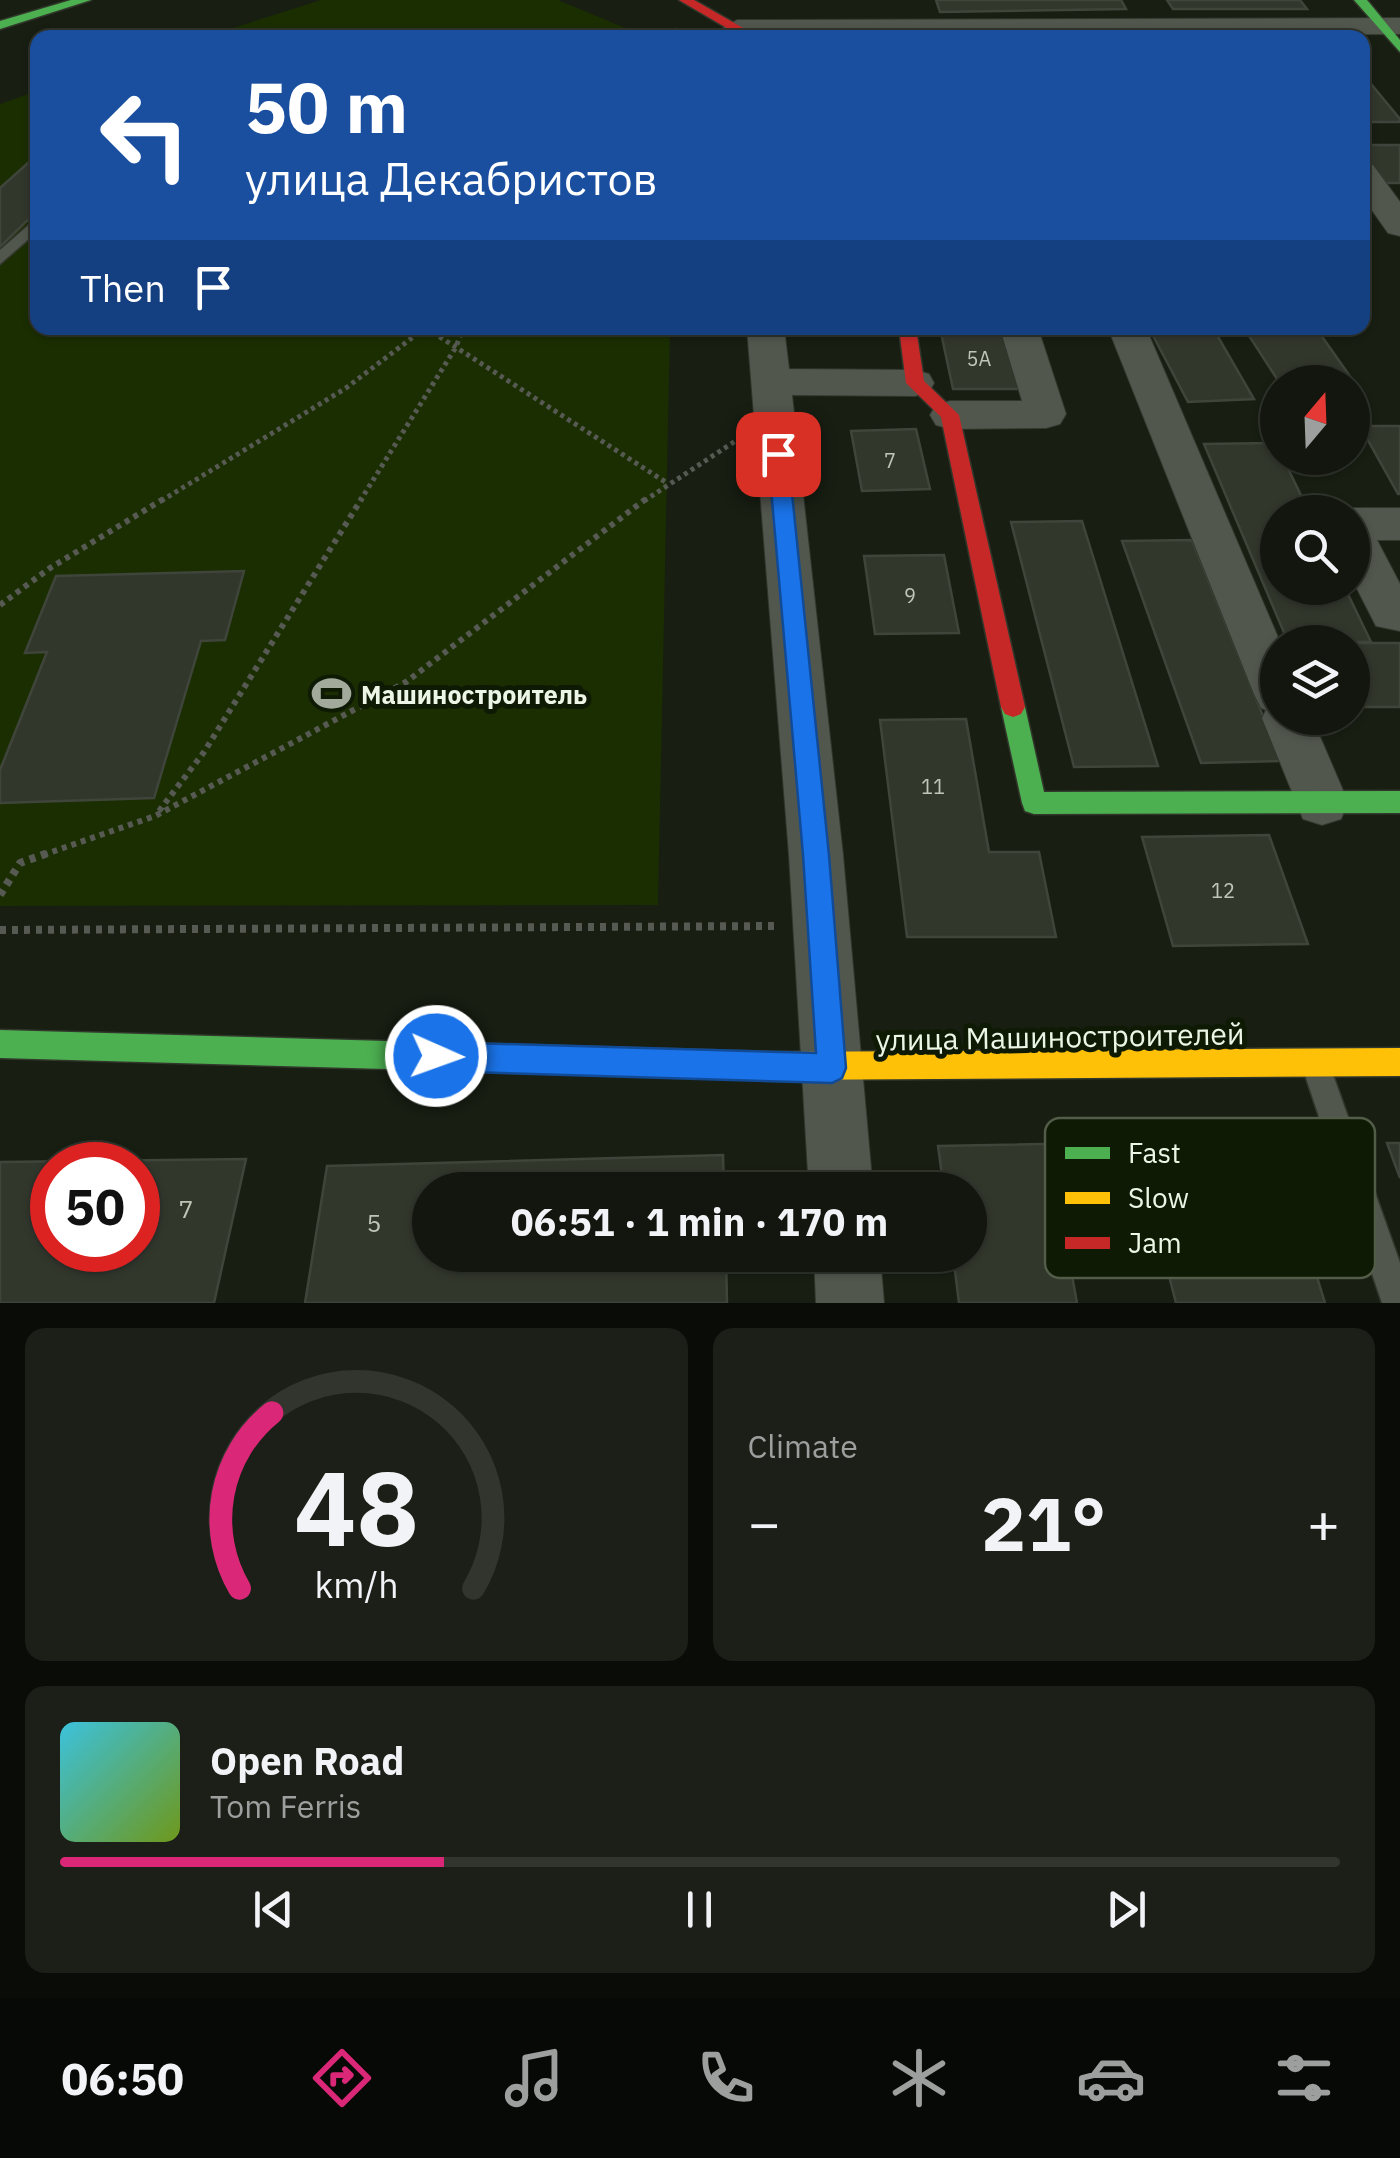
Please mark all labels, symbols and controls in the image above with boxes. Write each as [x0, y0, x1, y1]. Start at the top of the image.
text: 50 m [245, 61, 408, 152]
icon: left [80, 70, 210, 200]
text: улица Декабристов [245, 149, 658, 207]
icon: arrive [186, 260, 241, 315]
text: Then [80, 263, 166, 312]
house number: 5А [967, 345, 992, 372]
north arrow [1260, 365, 1370, 475]
map controls [1260, 365, 1370, 735]
pin [736, 412, 821, 497]
icon: arrive [751, 427, 806, 482]
house number: 7 [884, 447, 896, 474]
button: search [1260, 495, 1370, 605]
house number: 9 [904, 582, 916, 609]
button: layers [1260, 625, 1370, 735]
sports icon: Машиностроитель [310, 673, 352, 715]
place label: Машиностроитель [361, 678, 587, 711]
house number: 11 [921, 773, 945, 800]
house number: 12 [1211, 877, 1235, 904]
position arrow [384, 1004, 488, 1108]
street label: улица Машиностроителей [875, 1013, 1245, 1059]
legend [1045, 1118, 1375, 1278]
text: Fast [1128, 1134, 1181, 1171]
speed limit sign: 50 [30, 1142, 160, 1272]
text: Slow [1128, 1179, 1189, 1216]
house number: 7 [178, 1192, 194, 1225]
text: 06:51 · 1 min · 170 m [511, 1197, 888, 1246]
house number: 5 [366, 1206, 382, 1239]
text: Jam [1128, 1224, 1182, 1261]
text: Climate [748, 1425, 858, 1467]
text: 48 [294, 1439, 419, 1575]
text: 21° [981, 1474, 1106, 1572]
text: − [748, 1487, 781, 1558]
text: + [1307, 1487, 1340, 1558]
text: km/h [314, 1561, 398, 1608]
text: Open Road [210, 1736, 404, 1785]
text: Tom Ferris [210, 1785, 361, 1827]
icon: previous [246, 1882, 301, 1937]
icon: pause [672, 1882, 727, 1937]
icon: next [1099, 1882, 1154, 1937]
icon: directions [307, 2043, 377, 2113]
icon: music [499, 2043, 569, 2113]
icon: phone [691, 2043, 761, 2113]
icon: climate [884, 2043, 954, 2113]
icon: car [1076, 2043, 1146, 2113]
icon: filters [1269, 2043, 1339, 2113]
text: 06:50 [61, 2049, 184, 2107]

